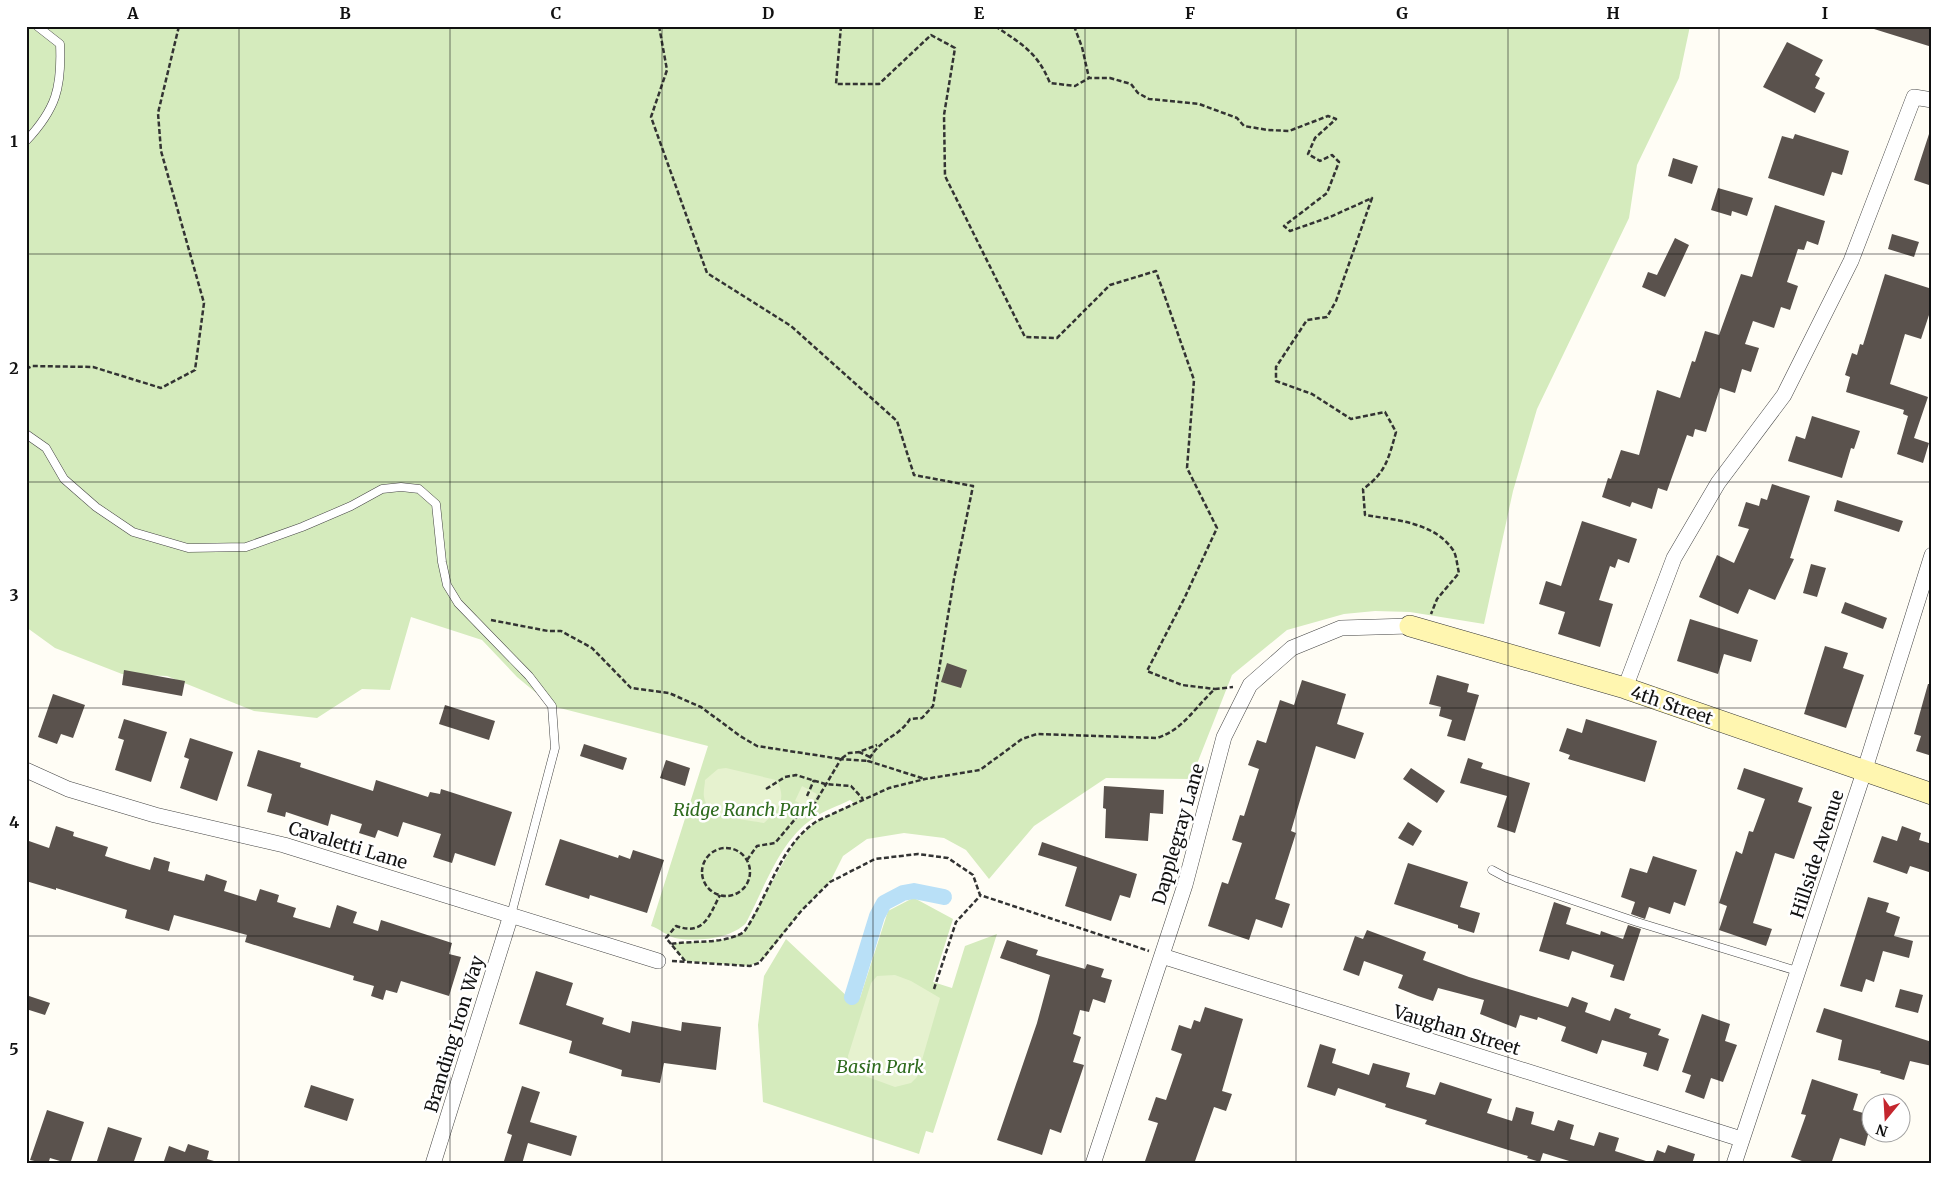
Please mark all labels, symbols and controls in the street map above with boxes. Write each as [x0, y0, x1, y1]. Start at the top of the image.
text: A [126, 3, 139, 23]
text: B [339, 3, 351, 23]
text: C [551, 3, 561, 23]
text: D [762, 3, 774, 23]
text: E [974, 3, 985, 23]
text: F [1185, 3, 1195, 23]
text: G [1396, 3, 1408, 23]
text: H [1606, 3, 1620, 23]
text: I [1822, 3, 1828, 23]
text: 1 [10, 131, 18, 151]
text: 2 [9, 358, 19, 378]
text: 3 [9, 585, 19, 605]
street label: 4th Street [1628, 680, 1716, 730]
street label: Dapplegray Lane [1147, 761, 1209, 907]
street label: Hillside Avenue [1785, 787, 1849, 921]
park label: Ridge Ranch Park [673, 798, 817, 821]
text: 4 [9, 812, 19, 832]
street label: Cavaletti Lane [286, 816, 410, 874]
street label: Branding Iron Way [419, 952, 489, 1115]
street label: Vaughan Street [1390, 1000, 1523, 1060]
text: 5 [9, 1039, 19, 1059]
park label: Basin Park [836, 1055, 924, 1078]
north arrow [1860, 1092, 1910, 1142]
text: N [1874, 1120, 1890, 1141]

